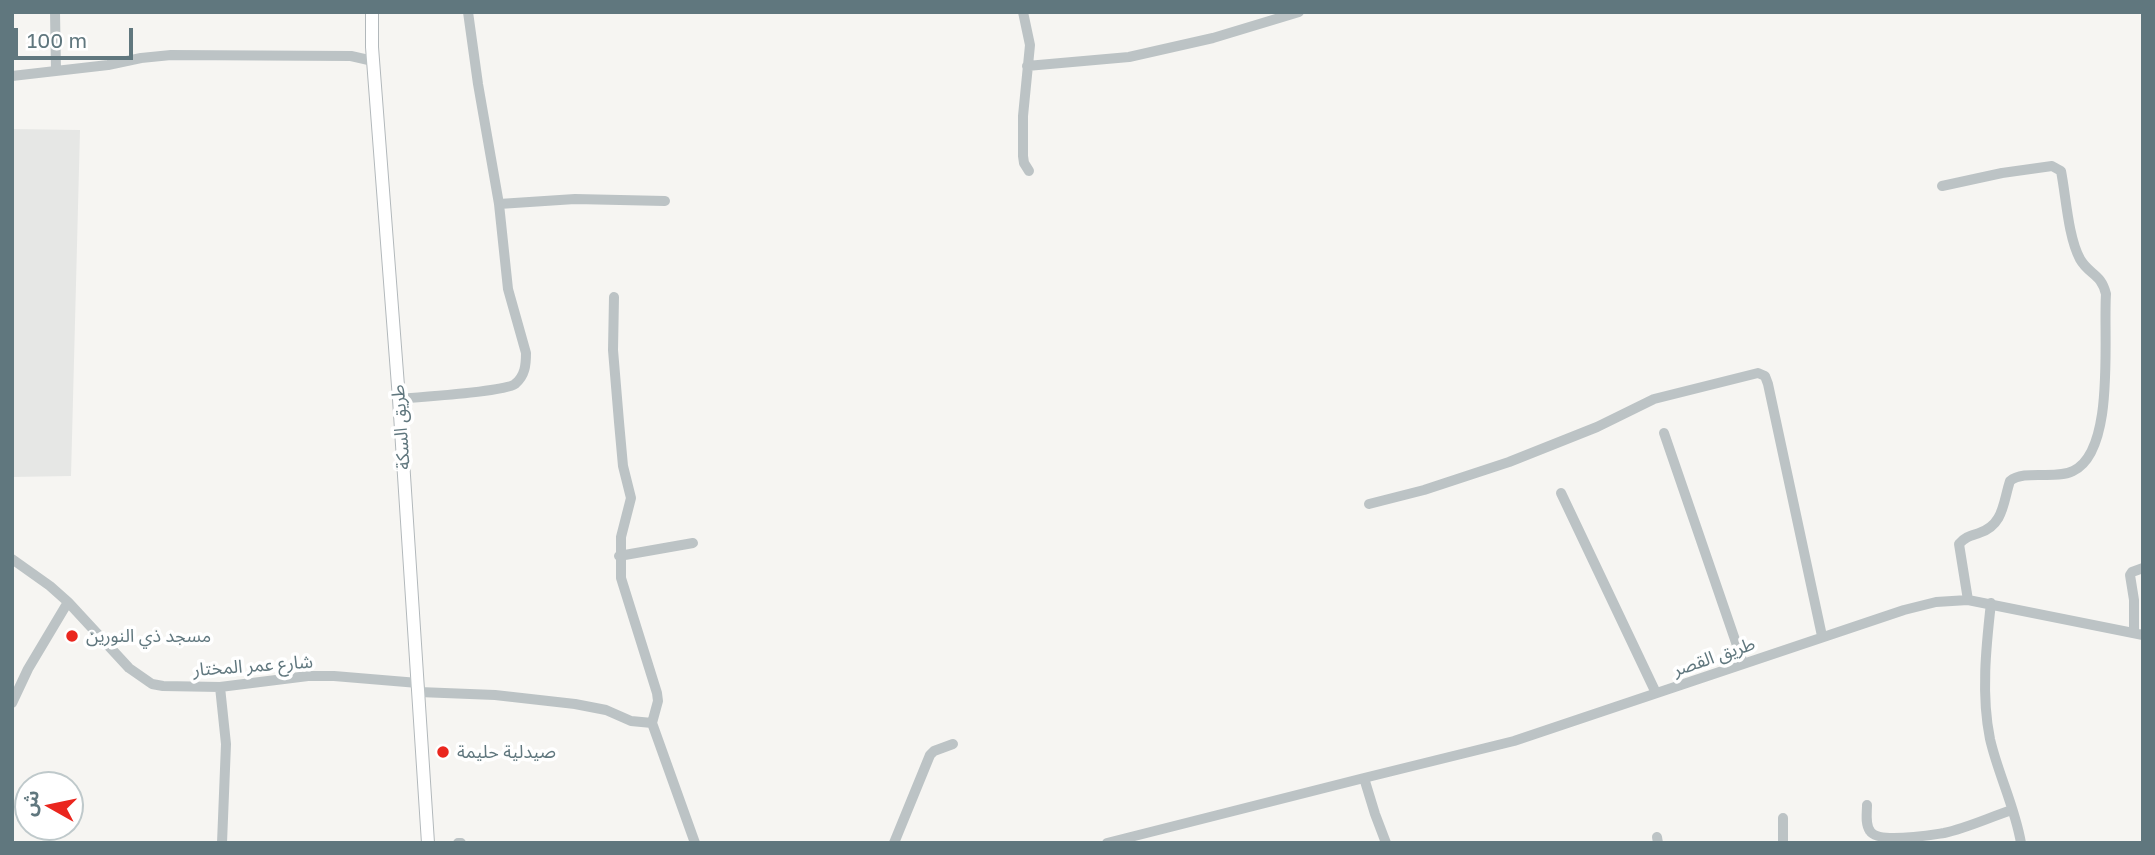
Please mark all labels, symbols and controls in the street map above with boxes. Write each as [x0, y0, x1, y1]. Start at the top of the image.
scale bar [18, 14, 136, 58]
text: 100 m [27, 27, 87, 53]
street label: طريق السكة [387, 384, 415, 470]
place label: مسجد ذي النورين [86, 625, 211, 647]
marker: مسجد ذي النورين [64, 628, 80, 644]
street label: طريق القصر [1670, 633, 1758, 681]
street label: شارع عمر المختار [192, 651, 314, 681]
place label: صيدلية حليمة [457, 741, 556, 763]
marker: صيدلية حليمة [435, 744, 451, 760]
north arrow [14, 771, 84, 841]
text: ش [16, 788, 43, 818]

